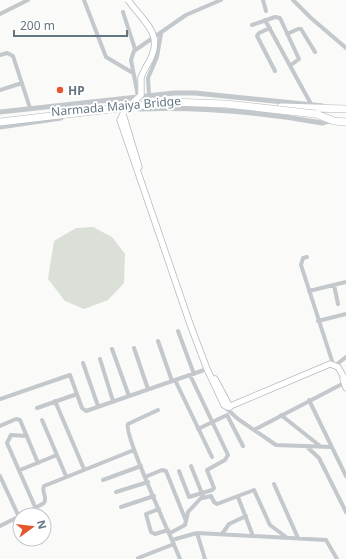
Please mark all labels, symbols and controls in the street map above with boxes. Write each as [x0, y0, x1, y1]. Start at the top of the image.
scale bar [14, 12, 127, 38]
text: 200 m [20, 17, 55, 34]
place label: HP [68, 82, 85, 99]
marker: HP [55, 85, 65, 95]
street label: Narmada Maiya Bridge [50, 92, 182, 120]
north arrow [12, 507, 52, 547]
text: N [34, 518, 51, 531]

